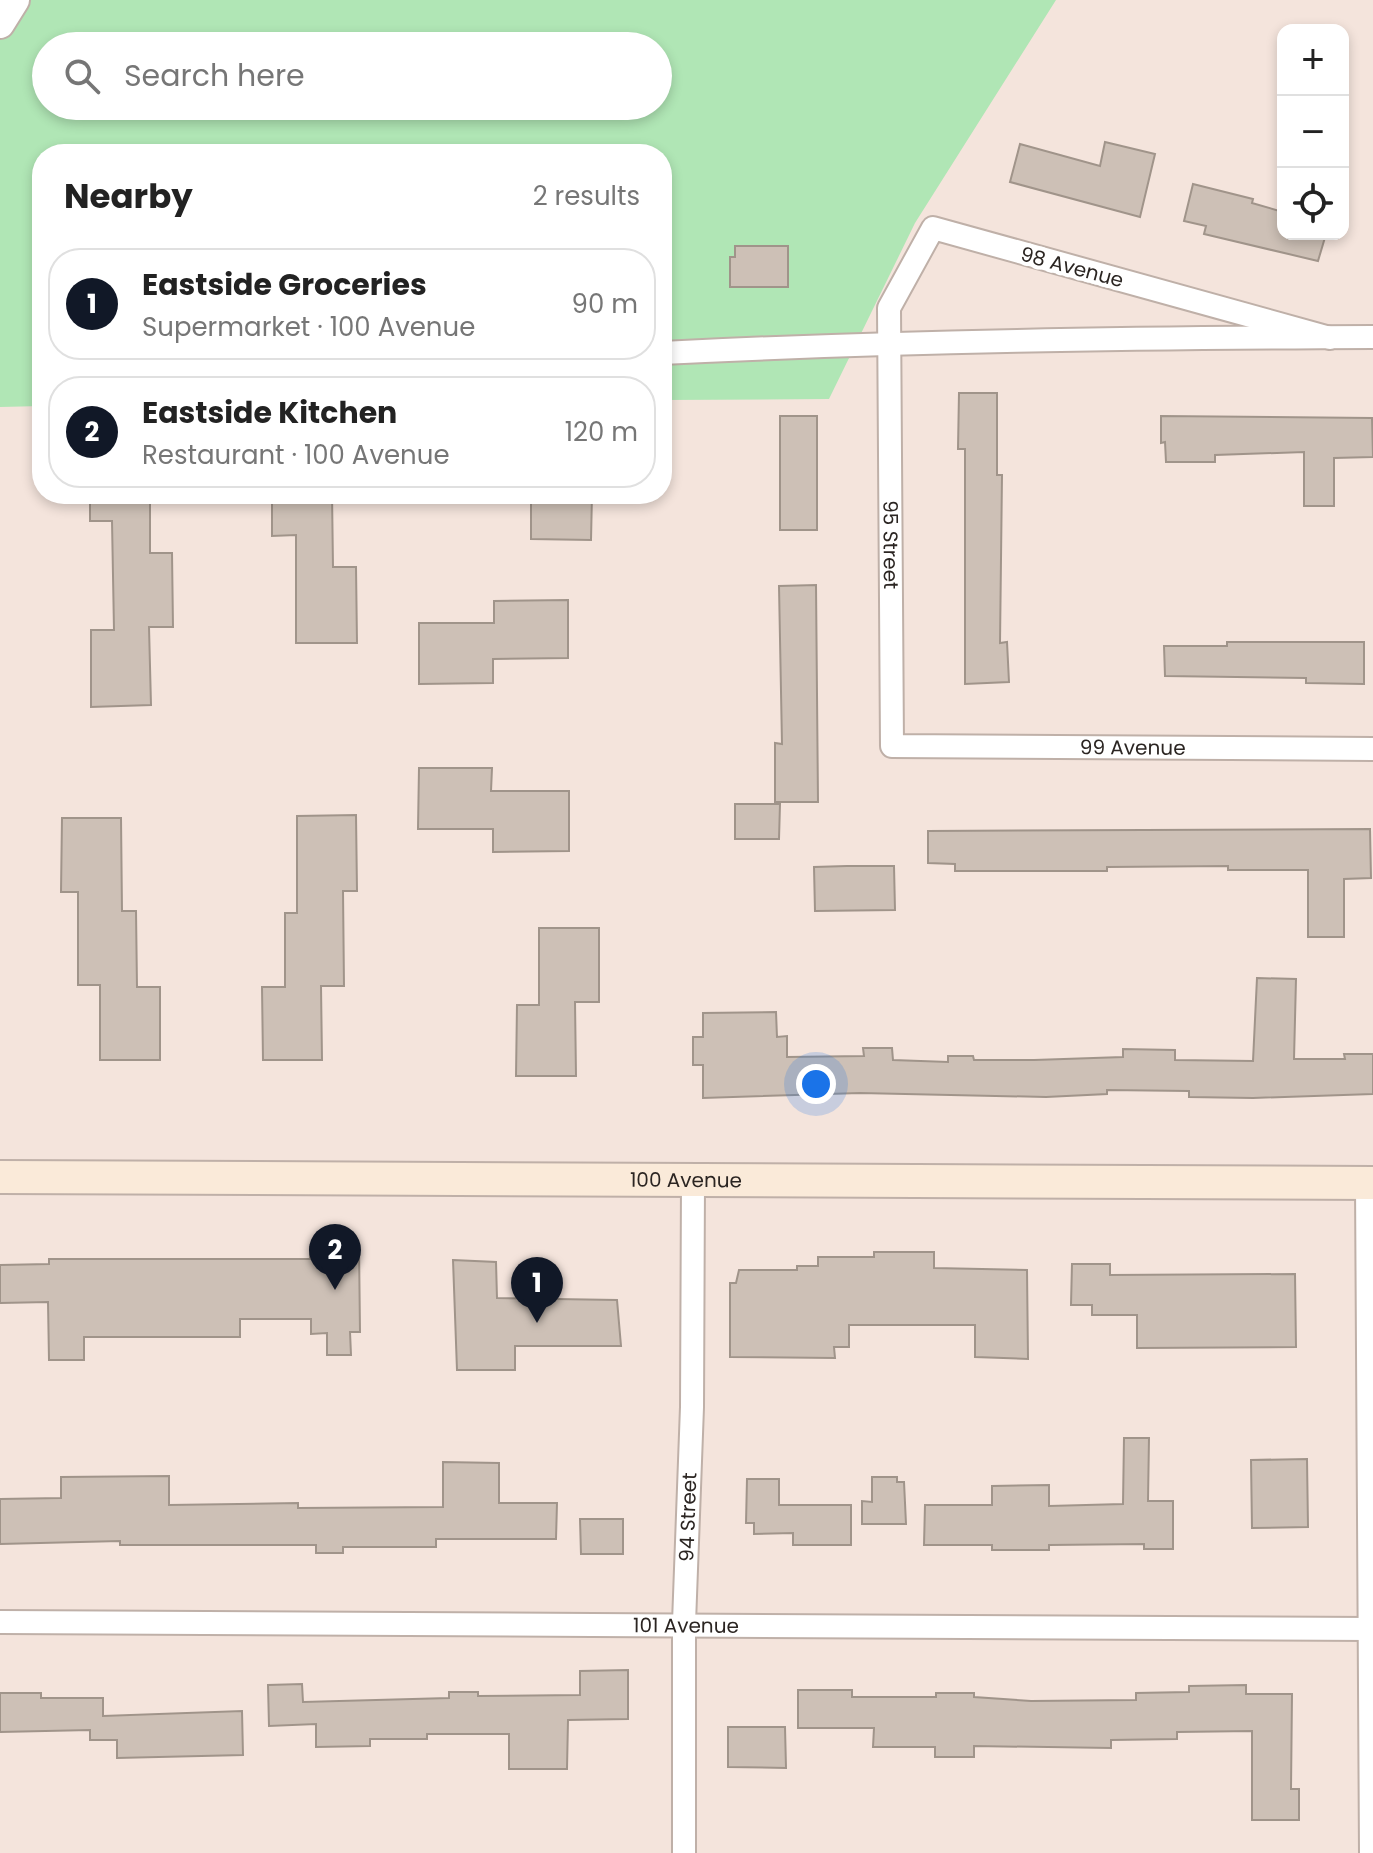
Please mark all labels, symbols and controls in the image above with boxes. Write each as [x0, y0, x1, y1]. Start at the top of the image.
map controls [1277, 24, 1349, 240]
button: + [1277, 24, 1349, 96]
search box [32, 32, 672, 120]
icon: search [60, 54, 104, 98]
text: Search here [124, 54, 305, 97]
button: − [1277, 96, 1349, 168]
button: locate [1277, 168, 1349, 240]
text: Nearby [64, 172, 193, 220]
text: 2 results [533, 178, 640, 214]
street label: 98 Avenue [1017, 240, 1127, 294]
text: Eastside Groceries [142, 263, 427, 306]
text: 1 [87, 286, 97, 322]
text: 90 m [572, 286, 638, 322]
text: Supermarket · 100 Avenue [142, 309, 475, 345]
text: Eastside Kitchen [142, 391, 397, 434]
text: 2 [85, 414, 99, 450]
text: 120 m [565, 414, 638, 450]
text: Restaurant · 100 Avenue [142, 437, 450, 473]
street label: 95 Street [876, 500, 905, 589]
street label: 99 Avenue [1080, 733, 1186, 762]
your location [796, 1064, 836, 1104]
street label: 100 Avenue [630, 1166, 742, 1194]
pin: 2 [309, 1224, 361, 1290]
pin: 1 [511, 1257, 563, 1323]
street label: 94 Street [672, 1472, 704, 1562]
street label: 101 Avenue [633, 1611, 739, 1640]

